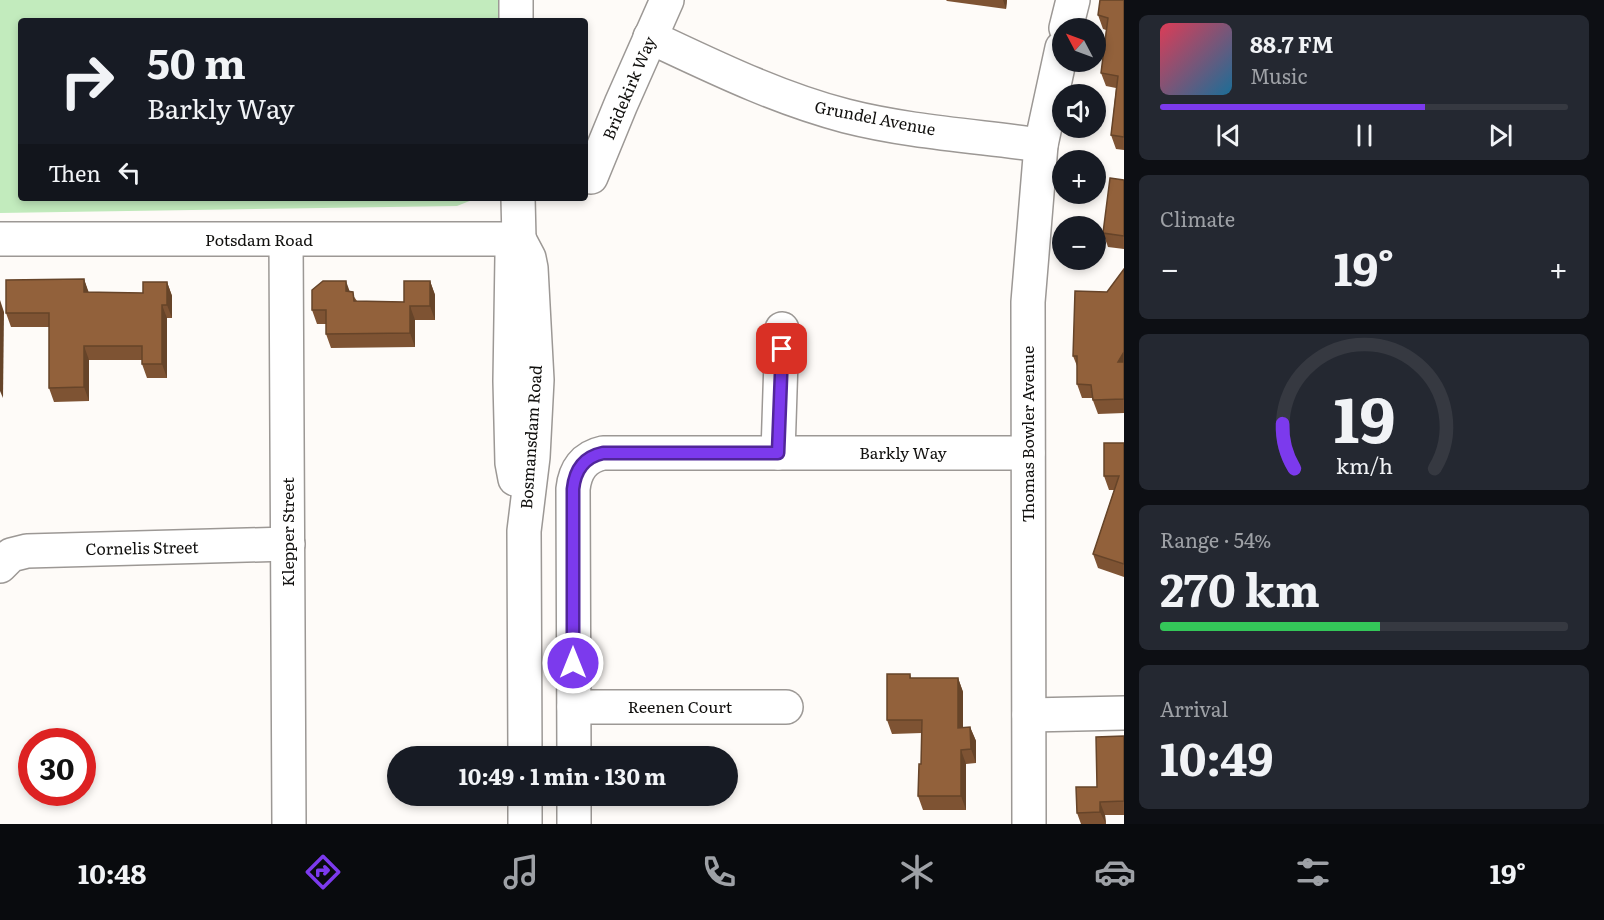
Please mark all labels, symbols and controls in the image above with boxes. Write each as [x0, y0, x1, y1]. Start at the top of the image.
north arrow [1052, 18, 1106, 72]
map controls [1052, 18, 1106, 270]
text: 88.7 FM [1250, 27, 1333, 60]
text: 50 m [147, 30, 246, 92]
street label: Bridekirk Way [595, 31, 661, 143]
icon: right [48, 42, 126, 120]
text: Music [1250, 60, 1307, 90]
button: sound [1052, 84, 1106, 138]
text: Barkly Way [147, 87, 295, 127]
street label: Grundel Avenue [813, 94, 938, 141]
icon: previous [1212, 119, 1245, 152]
icon: pause [1348, 119, 1381, 152]
icon: next [1484, 119, 1517, 152]
button: + [1052, 150, 1106, 204]
text: Then [48, 156, 101, 189]
icon: left [113, 156, 146, 189]
text: Climate [1160, 203, 1235, 233]
button: − [1052, 216, 1106, 270]
street label: Potsdam Road [205, 227, 313, 251]
text: 19° [1334, 233, 1394, 300]
text: − [1160, 242, 1179, 291]
text: + [1549, 242, 1568, 291]
pin [756, 323, 807, 374]
icon: arrive [765, 332, 798, 365]
street label: Thomas Bowler Avenue [1015, 346, 1039, 522]
street label: Bosmansdam Road [513, 364, 547, 510]
text: 19 [1333, 370, 1395, 462]
street label: Barkly Way [859, 440, 948, 464]
text: km/h [1335, 449, 1393, 481]
street label: Klepper Street [275, 477, 299, 587]
text: Range · 54% [1160, 524, 1271, 554]
street label: Cornelis Street [85, 534, 199, 560]
text: 270 km [1160, 554, 1320, 621]
position arrow [541, 631, 605, 695]
text: Arrival [1160, 693, 1228, 723]
street label: Reenen Court [628, 694, 733, 718]
text: 10:49 [1160, 723, 1273, 790]
speed limit sign: 30 [18, 728, 96, 806]
text: 10:49 · 1 min · 130 m [459, 759, 666, 792]
icon: directions [302, 851, 344, 893]
icon: music [500, 851, 542, 893]
icon: phone [698, 851, 740, 893]
icon: climate [896, 851, 938, 893]
icon: car [1094, 851, 1136, 893]
icon: filters [1292, 851, 1334, 893]
text: 10:48 [78, 852, 146, 892]
text: 19° [1490, 852, 1526, 892]

